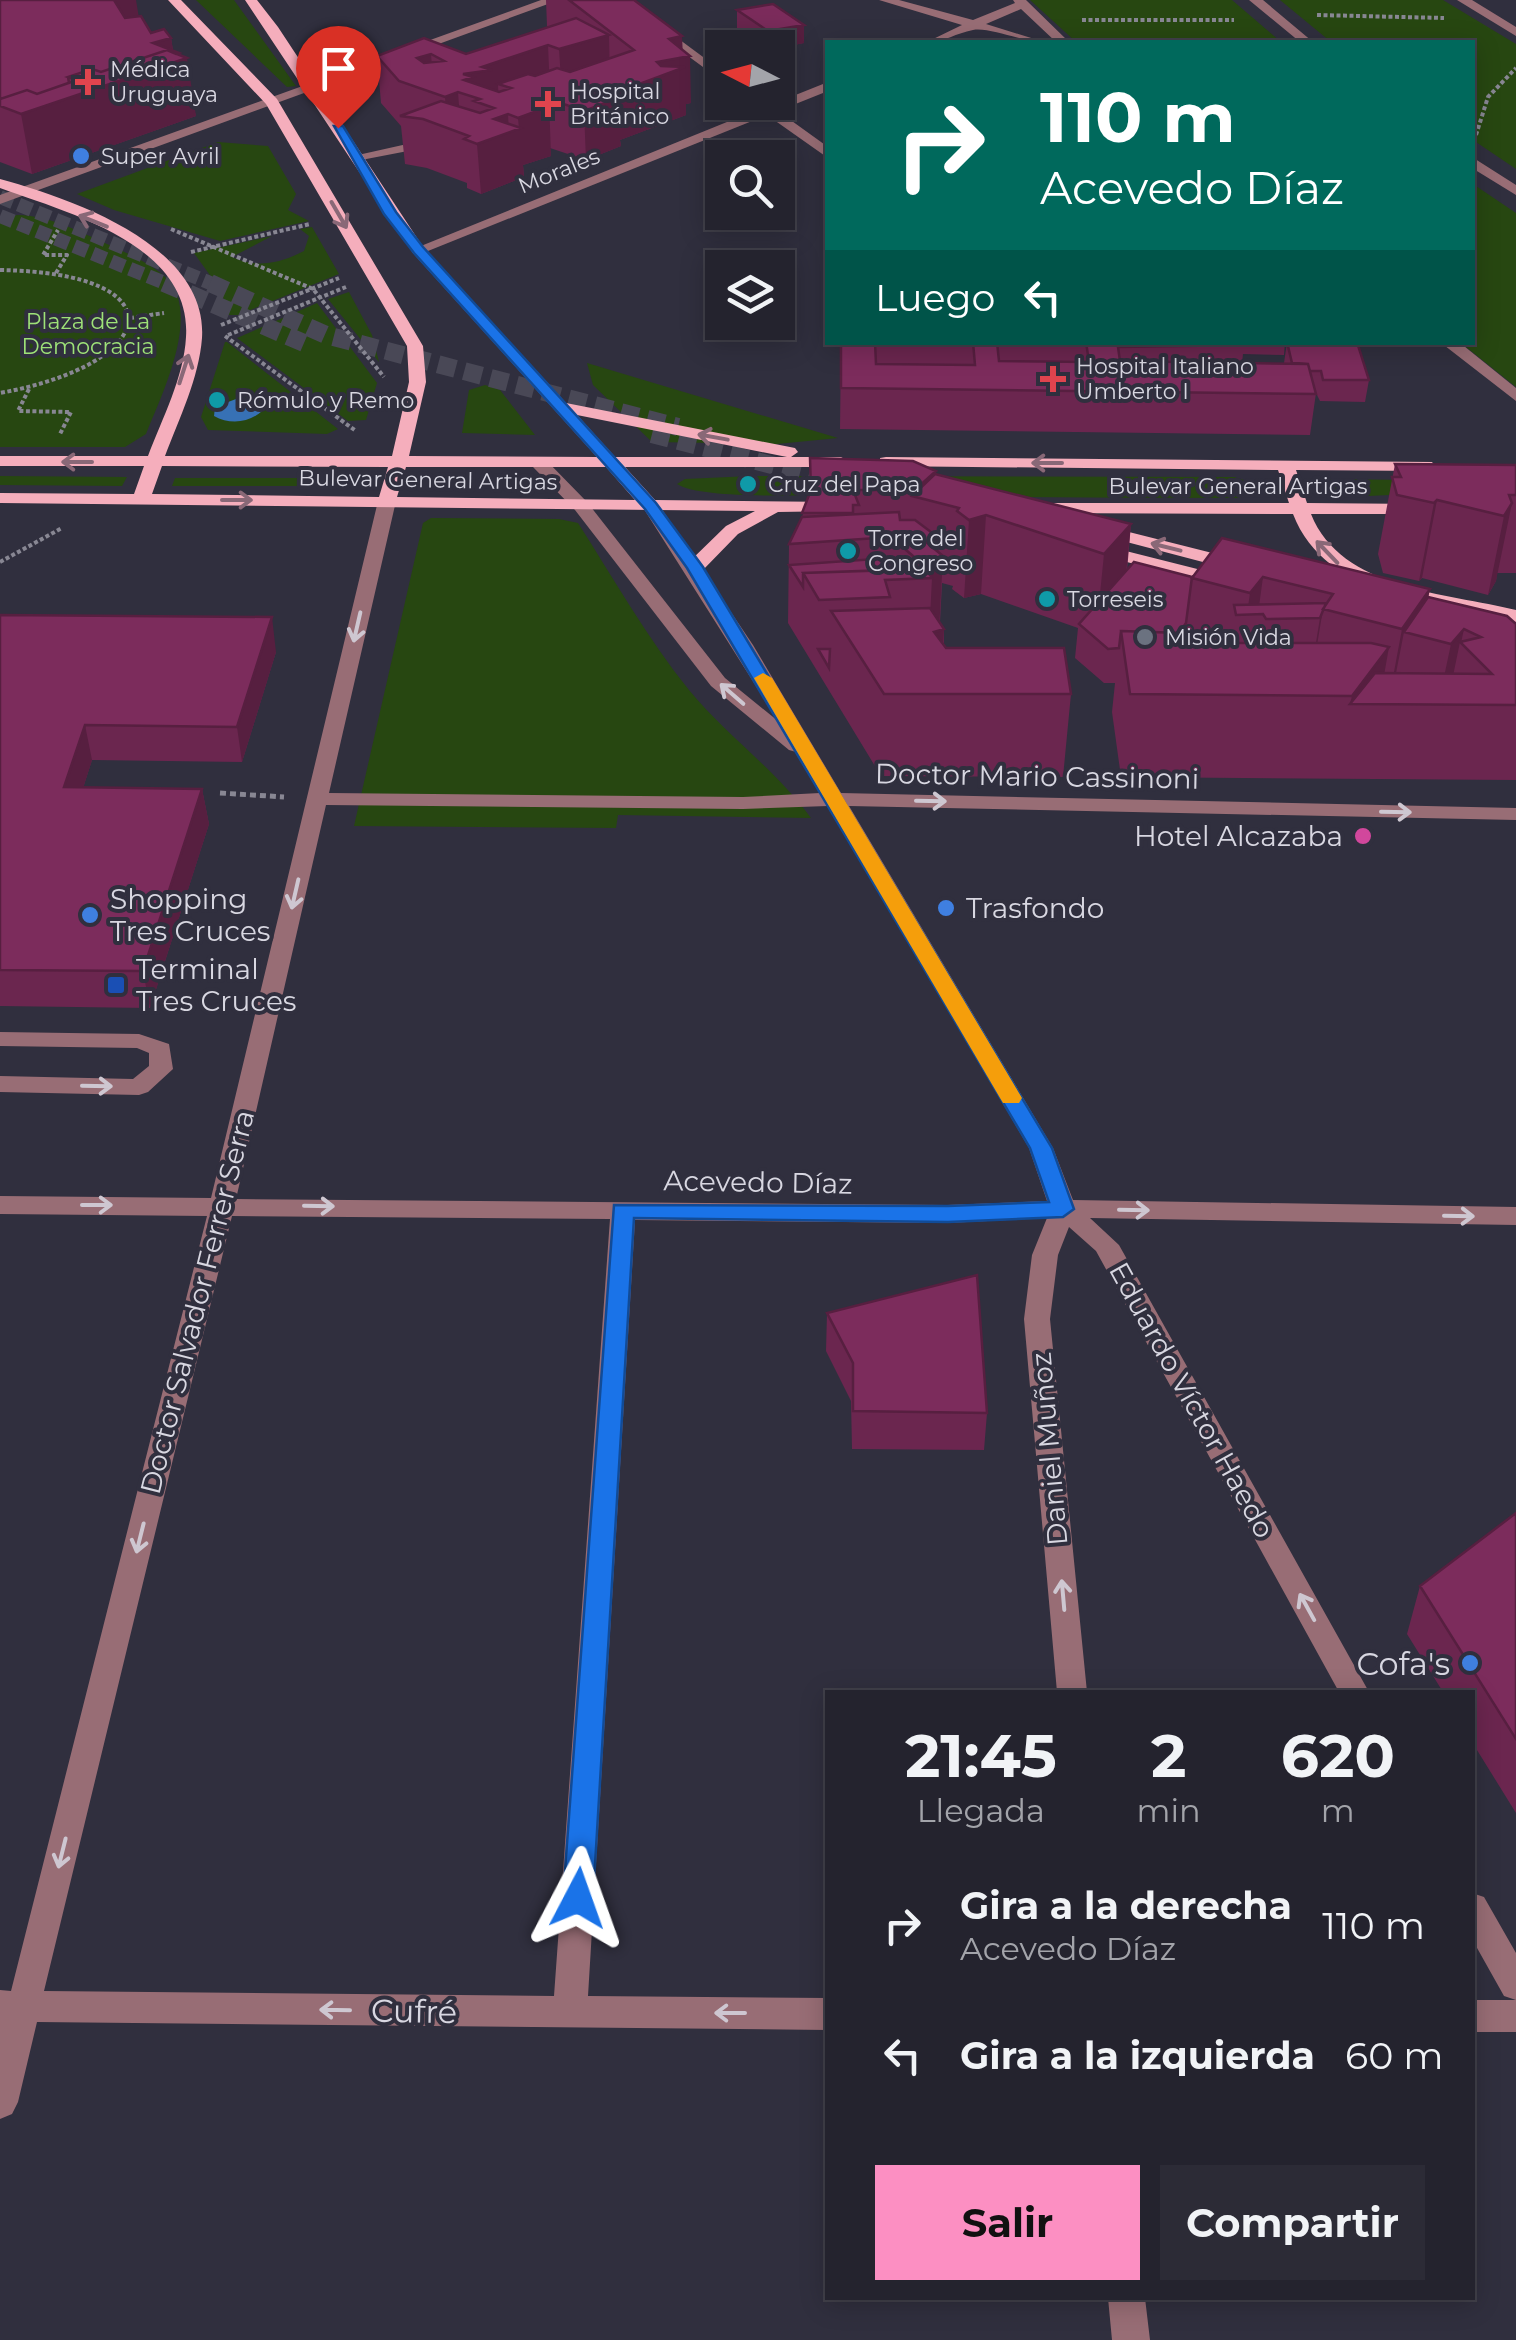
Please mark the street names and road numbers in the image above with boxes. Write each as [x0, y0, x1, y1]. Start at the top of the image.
street label: Morales [514, 142, 604, 200]
street label: Bulevar General Artigas [298, 464, 558, 496]
street label: Bulevar General Artigas [1108, 473, 1368, 500]
street label: Doctor Mario Cassinoni [875, 756, 1199, 796]
street label: Doctor Salvador Ferrer Serra [133, 1107, 261, 1497]
street label: Acevedo Díaz [663, 1163, 853, 1201]
street label: Eduardo Víctor Haedo [1102, 1256, 1282, 1544]
street label: Daniel Muñoz [1024, 1351, 1074, 1547]
street label: Cufré [371, 1991, 457, 2031]

